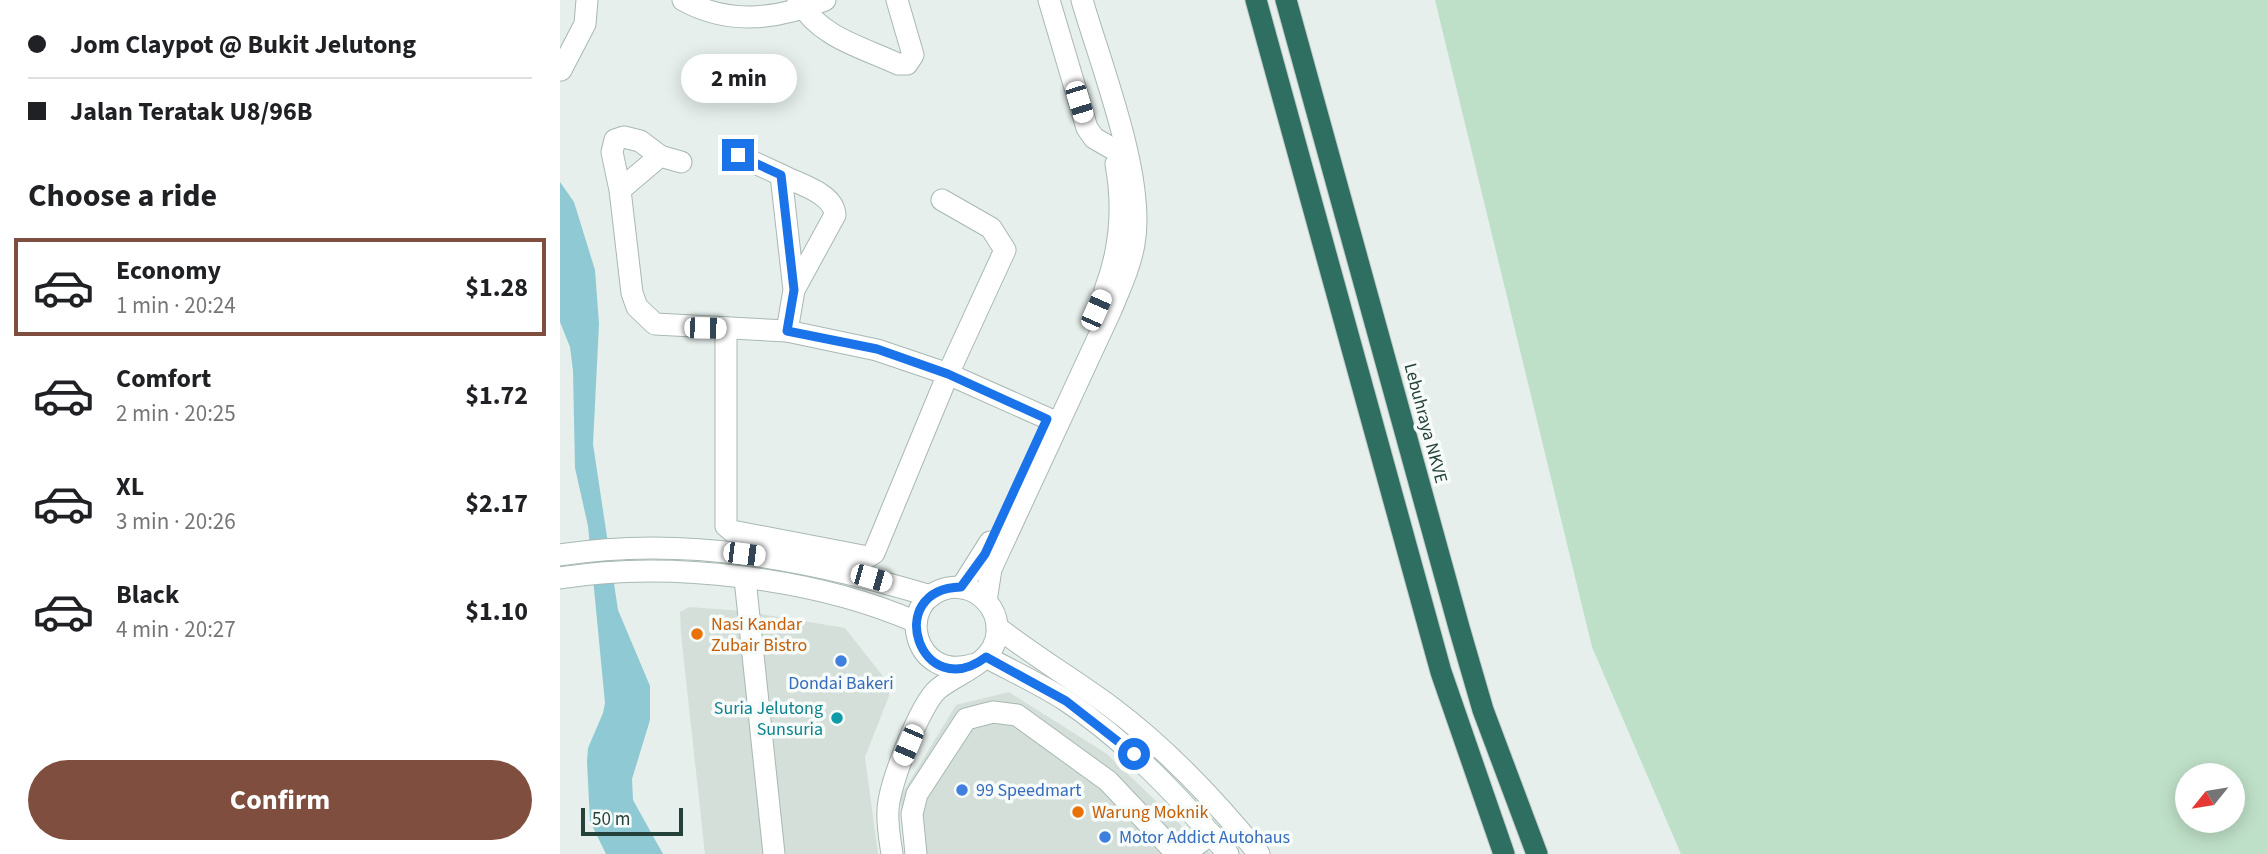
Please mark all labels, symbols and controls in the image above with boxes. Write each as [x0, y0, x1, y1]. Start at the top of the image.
text: Jom Claypot @ Bukit Jelutong [70, 26, 416, 63]
callout: 2 min [680, 54, 796, 102]
text: 2 min [711, 62, 767, 95]
car [1063, 79, 1096, 125]
text: Jalan Teratak U8/96B [70, 93, 313, 130]
route end [722, 139, 754, 171]
text: Choose a ride [28, 173, 217, 219]
text: Economy [116, 252, 221, 289]
icon: car [32, 256, 95, 319]
text: $1.28 [465, 269, 528, 306]
car [1078, 287, 1115, 333]
text: 1 min · 20:24 [116, 289, 236, 322]
car [684, 317, 727, 339]
text: Comfort [116, 360, 211, 397]
street label: Lebuhraya NKVE [1397, 360, 1454, 486]
icon: car [32, 364, 95, 427]
text: $1.72 [465, 377, 528, 414]
text: 2 min · 20:25 [116, 397, 236, 430]
text: XL [116, 468, 144, 505]
icon: car [32, 472, 95, 535]
text: $2.17 [465, 485, 528, 522]
text: 3 min · 20:26 [116, 505, 236, 538]
car [722, 541, 767, 567]
car [848, 562, 895, 594]
text: Black [116, 576, 179, 613]
icon: car [32, 580, 95, 643]
text: $1.10 [465, 593, 528, 630]
place label: Nasi Kandar Zubair Bistro [711, 612, 807, 658]
text: 4 min · 20:27 [116, 613, 236, 646]
marker: Nasi Kandar Zubair Bistro [689, 626, 705, 642]
marker: Dondai Bakeri [833, 653, 849, 669]
place label: Dondai Bakeri [788, 671, 894, 696]
place label: Suria Jelutong Sunsuria [714, 696, 823, 742]
marker: Suria Jelutong Sunsuria [829, 710, 845, 726]
car [891, 722, 926, 768]
route start [1118, 738, 1150, 770]
button: Confirm [28, 760, 532, 840]
north arrow [2175, 763, 2245, 833]
map controls [2175, 763, 2245, 833]
place label: 99 Speedmart [976, 778, 1081, 803]
marker: 99 Speedmart [954, 782, 970, 798]
place label: Warung Moknik [1092, 800, 1209, 825]
marker: Warung Moknik [1070, 804, 1086, 820]
scale bar [581, 805, 682, 837]
text: 50 m [592, 806, 630, 833]
place label: Motor Addict Autohaus [1119, 825, 1290, 850]
marker: Motor Addict Autohaus [1097, 829, 1113, 845]

